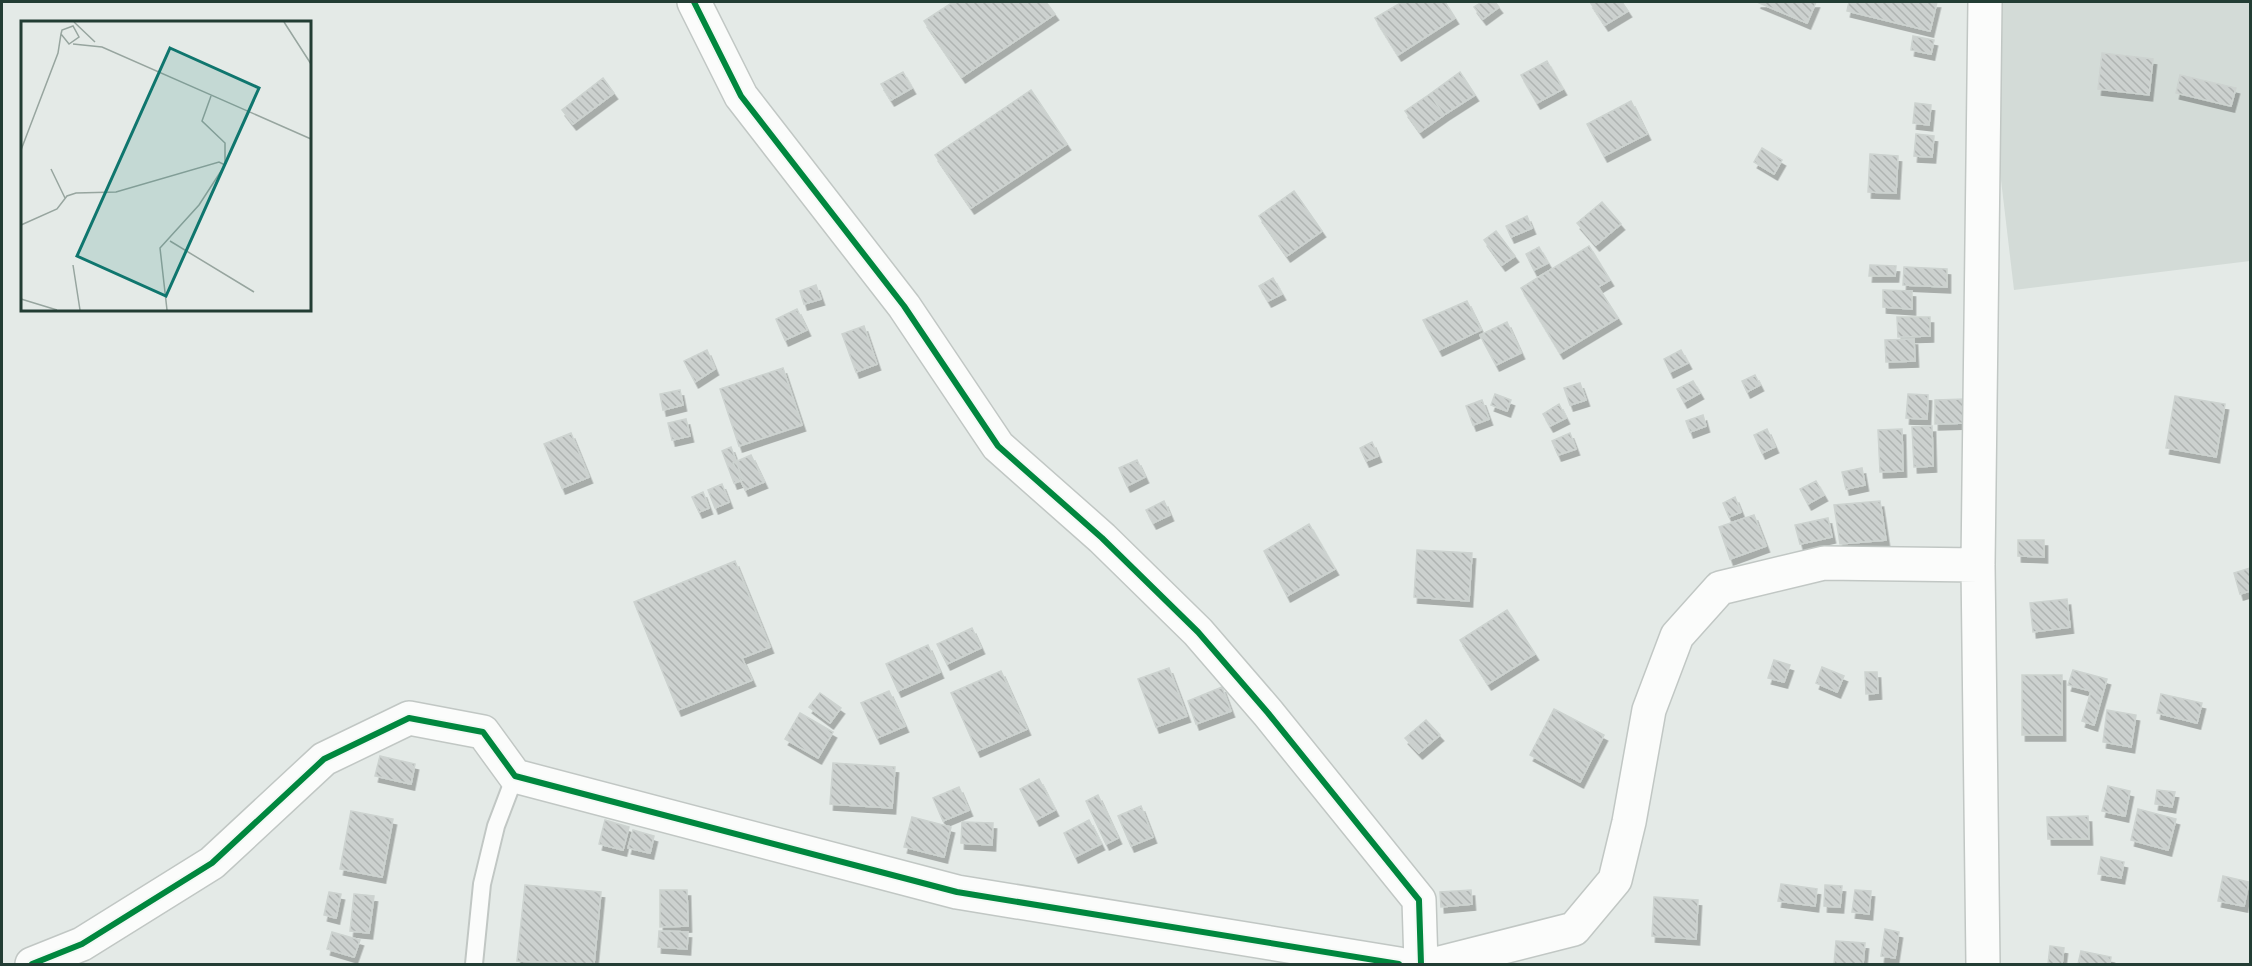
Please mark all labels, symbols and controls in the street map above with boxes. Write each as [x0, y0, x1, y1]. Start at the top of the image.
inset map [21, 21, 310, 310]

